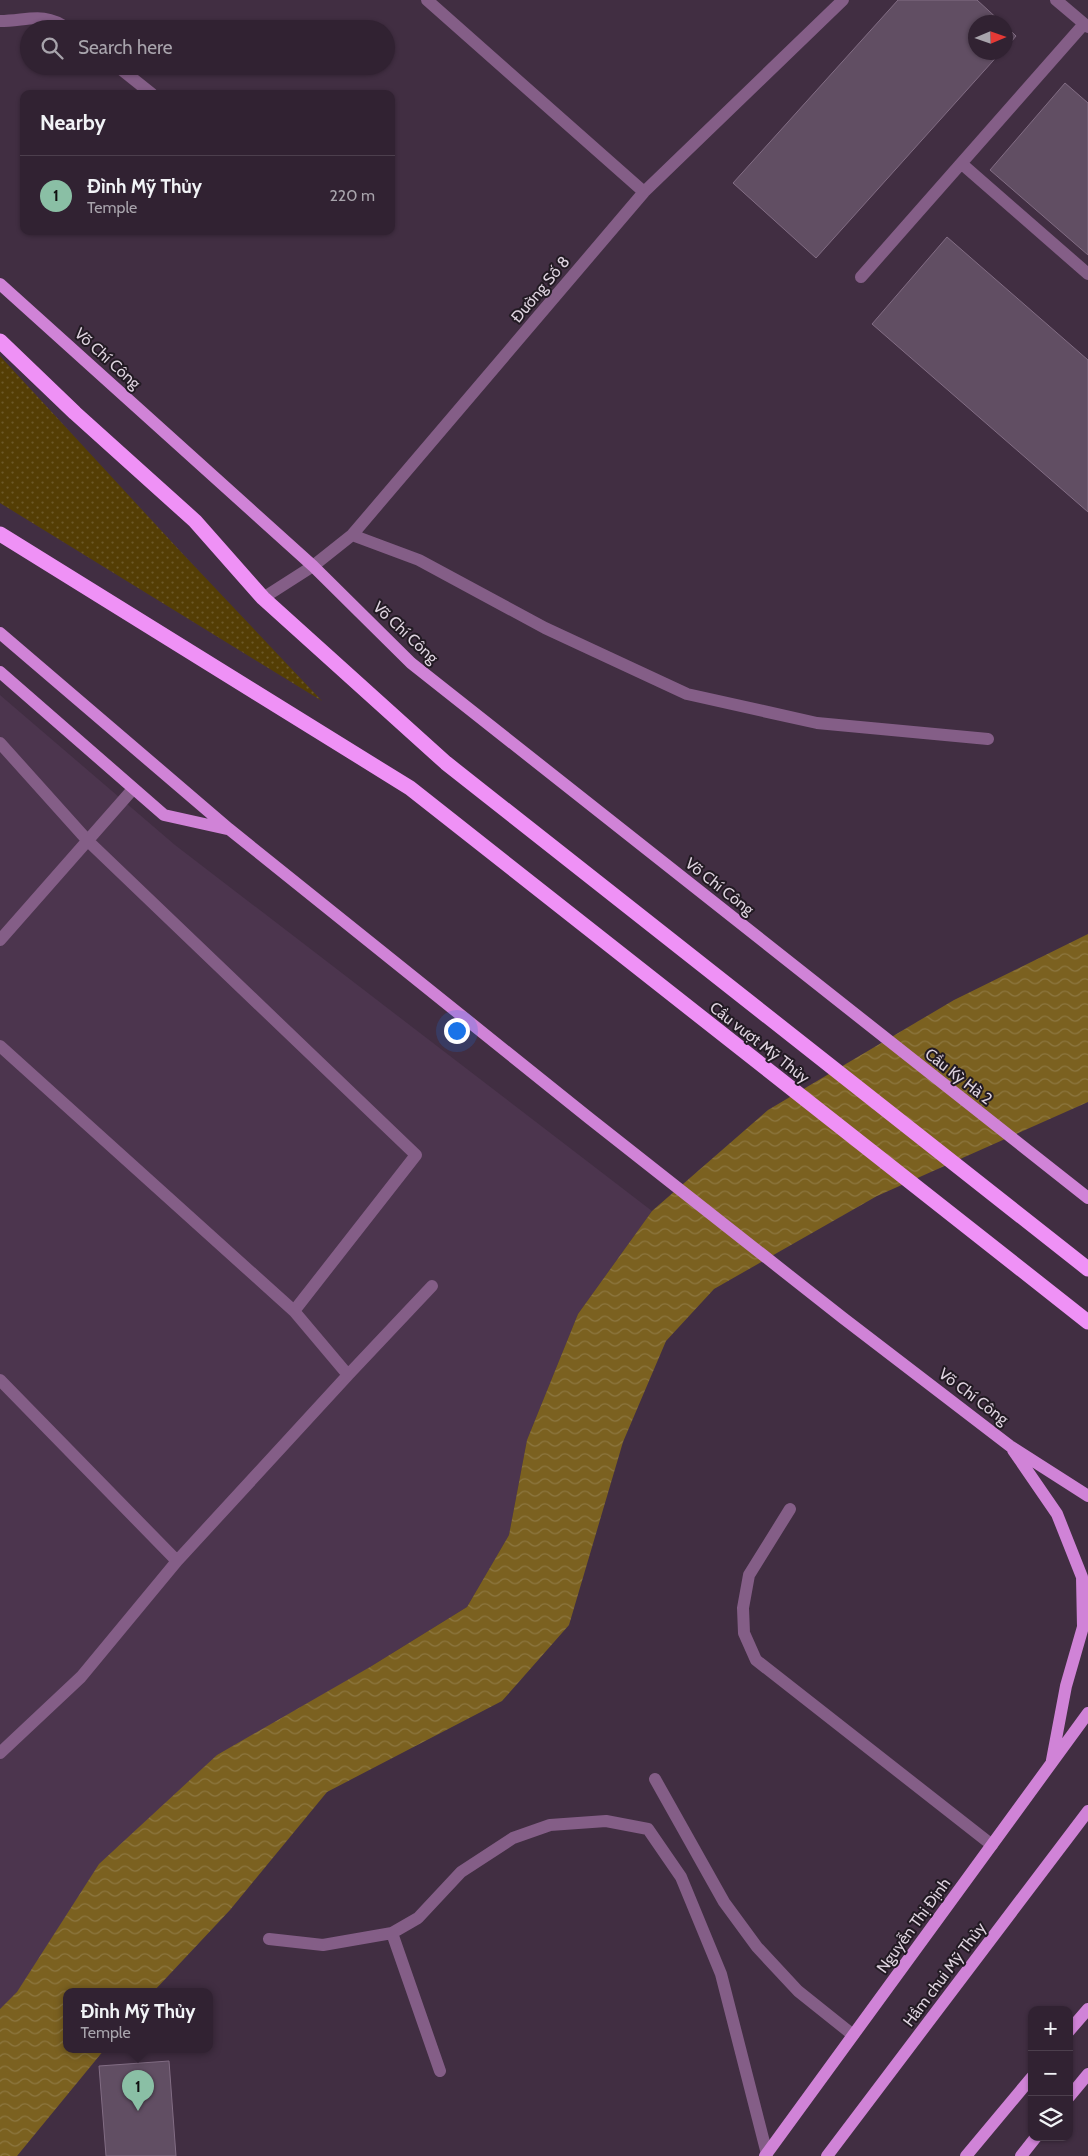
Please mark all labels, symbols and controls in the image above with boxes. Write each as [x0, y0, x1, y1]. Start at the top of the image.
north arrow [968, 15, 1013, 60]
search box [20, 20, 395, 75]
icon: search [38, 34, 66, 62]
text: Search here [78, 36, 172, 59]
text: Nearby [40, 110, 106, 135]
text: Đình Mỹ Thủy [87, 175, 202, 198]
text: 1 [53, 186, 59, 205]
text: 220 m [329, 186, 375, 205]
text: Temple [87, 198, 137, 217]
street label: Đường Số 8 [507, 252, 574, 326]
street label: Võ Chí Công [71, 324, 145, 394]
street label: Võ Chí Công [369, 597, 443, 668]
street label: Võ Chí Công [682, 854, 759, 920]
street label: Cầu vượt Mỹ Thủy [706, 998, 813, 1087]
your location [444, 1018, 470, 1044]
street label: Cầu Kỳ Hà 2 [921, 1044, 996, 1109]
street label: Võ Chí Công [935, 1364, 1013, 1429]
street label: Nguyễn Thị Định [873, 1874, 954, 1977]
street label: Hầm chui Mỹ Thủy [899, 1918, 990, 2030]
popup [63, 1988, 213, 2053]
text: Đình Mỹ Thủy [80, 2000, 196, 2023]
map controls [1028, 2006, 1073, 2141]
button: + [1028, 2006, 1073, 2051]
text: Temple [80, 2023, 131, 2042]
button: − [1028, 2051, 1073, 2096]
pin: 1 [122, 2070, 154, 2111]
button: layers [1028, 2096, 1073, 2141]

